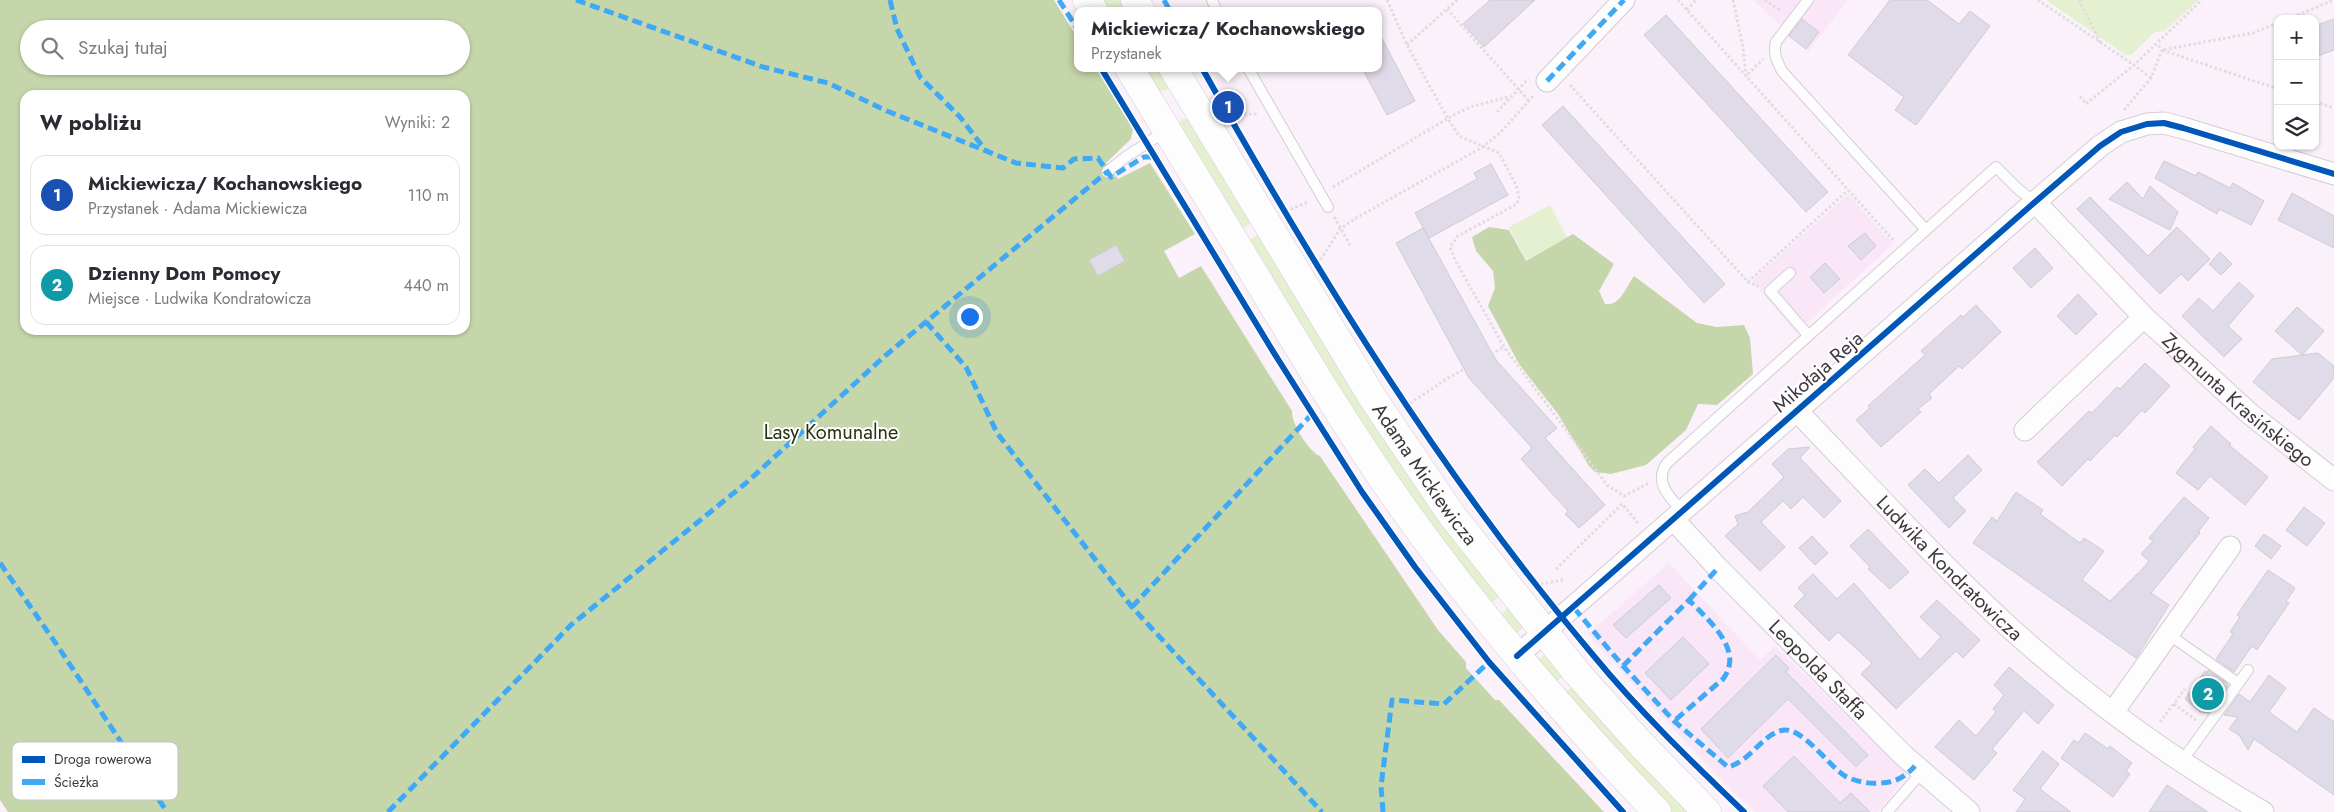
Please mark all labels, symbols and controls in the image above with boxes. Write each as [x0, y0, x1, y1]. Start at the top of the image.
popup [1074, 7, 1382, 72]
text: Mickiewicza/ Kochanowskiego [1091, 15, 1365, 42]
map controls [2274, 15, 2319, 150]
button: + [2274, 15, 2319, 60]
search box [20, 20, 470, 75]
icon: search [38, 34, 66, 62]
text: Szukaj tutaj [78, 34, 168, 61]
text: Przystanek [1091, 42, 1162, 65]
button: − [2274, 60, 2319, 105]
pin: 1 [1212, 88, 1244, 126]
button: layers [2274, 105, 2319, 150]
text: W pobliżu [40, 108, 141, 138]
text: Wyniki: 2 [385, 111, 450, 134]
text: Mickiewicza/ Kochanowskiego [88, 170, 362, 197]
text: 1 [53, 184, 61, 207]
text: 110 m [408, 184, 449, 207]
text: Przystanek · Adama Mickiewicza [88, 197, 307, 220]
text: Dzienny Dom Pomocy [88, 260, 280, 287]
text: 2 [52, 274, 62, 297]
text: 440 m [403, 274, 449, 297]
text: Miejsce · Ludwika Kondratowicza [88, 287, 311, 310]
your location [957, 304, 983, 330]
street label: Mikołaja Reja [1766, 324, 1870, 420]
street label: Zygmunta Krasińskiego [2156, 326, 2321, 474]
street label: Adama Mickiewicza [1365, 397, 1485, 551]
park label: Lasy Komunalne [764, 418, 898, 447]
street label: Ludwika Kondratowicza [1870, 489, 2029, 647]
street label: Leopolda Staffa [1762, 613, 1875, 726]
pin: 2 [2192, 675, 2224, 713]
legend [12, 742, 178, 800]
text: Droga rowerowa [54, 749, 152, 769]
text: Ścieżka [54, 772, 99, 792]

